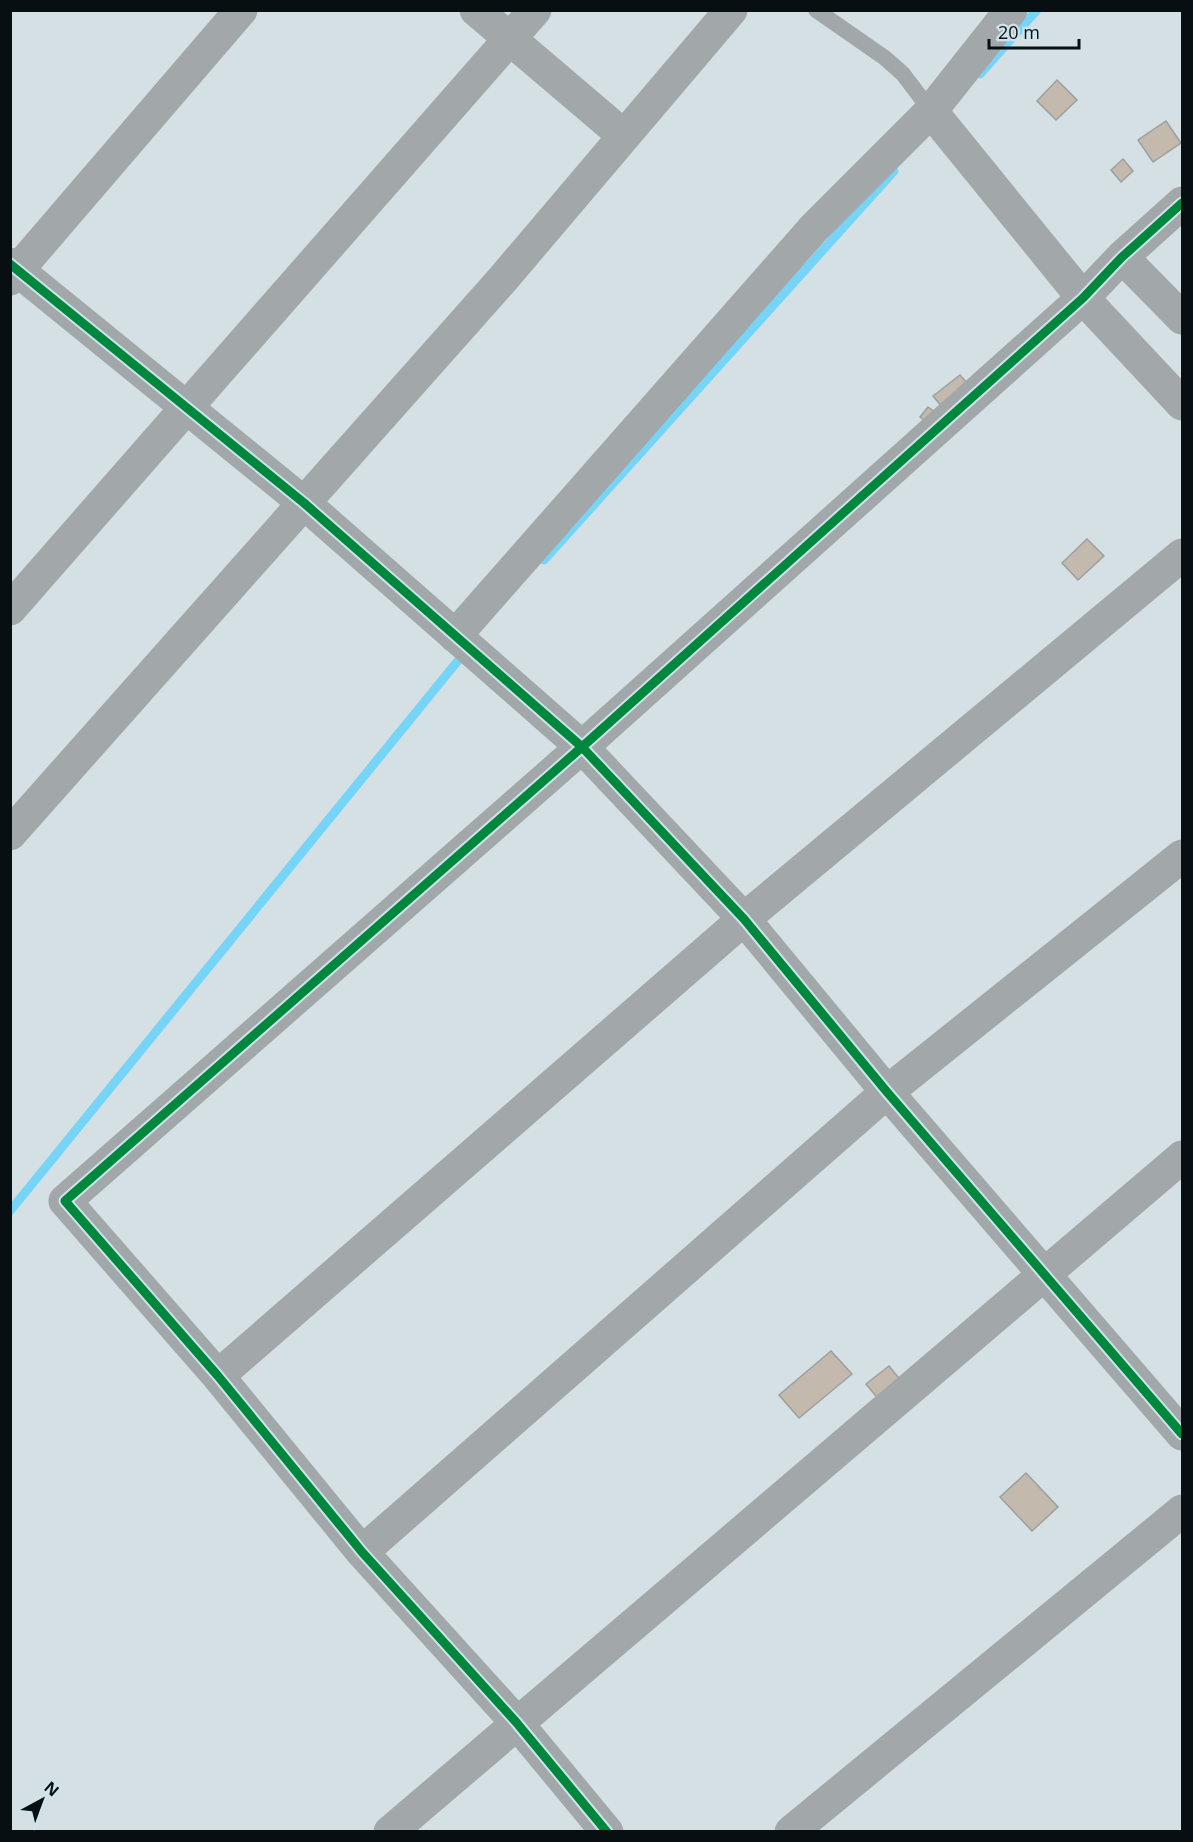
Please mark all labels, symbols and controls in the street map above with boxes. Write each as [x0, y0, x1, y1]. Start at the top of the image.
scale bar [989, 12, 1079, 50]
text: 20 m [998, 20, 1040, 44]
north arrow [12, 1770, 72, 1830]
text: N [40, 1776, 64, 1801]

